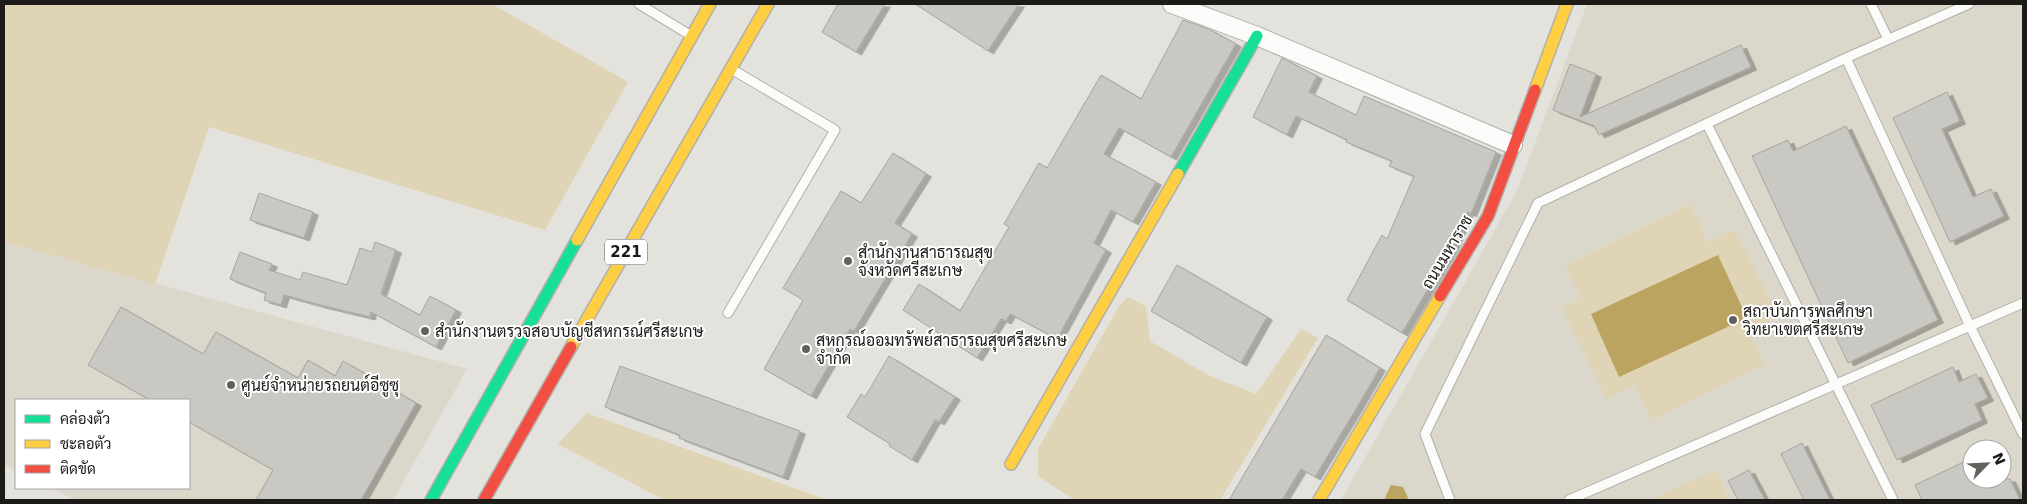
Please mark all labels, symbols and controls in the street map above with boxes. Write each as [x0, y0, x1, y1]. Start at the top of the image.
street label: ถนนมหาราช [1418, 212, 1476, 292]
road number: 221 [605, 240, 647, 264]
place label: สำนักงานสาธารณสุข จังหวัดศรีสะเกษ [858, 242, 993, 280]
marker: สำนักงานสาธารณสุข จังหวัดศรีสะเกษ [842, 255, 854, 267]
place label: สถาบันการพลศึกษา วิทยาเขตศรีสะเกษ [1742, 301, 1873, 339]
marker: สถาบันการพลศึกษา วิทยาเขตศรีสะเกษ [1727, 314, 1739, 326]
place label: สำนักงานตรวจสอบบัญชีสหกรณ์ศรีสะเกษ [435, 319, 704, 341]
marker: สำนักงานตรวจสอบบัญชีสหกรณ์ศรีสะเกษ [419, 325, 431, 337]
place label: สหกรณ์ออมทรัพย์สาธารณสุขศรีสะเกษ จำกัด [816, 328, 1067, 368]
marker: สหกรณ์ออมทรัพย์สาธารณสุขศรีสะเกษ จำกัด [800, 343, 812, 355]
place label: ศูนย์จำหน่ายรถยนต์อีซูซุ [241, 373, 399, 397]
marker: ศูนย์จำหน่ายรถยนต์อีซูซุ [225, 379, 237, 391]
legend [15, 399, 190, 489]
text: คล่องตัว [60, 409, 110, 428]
text: ชะลอตัว [60, 435, 111, 453]
north arrow [1962, 439, 2012, 489]
text: N [1989, 450, 2009, 467]
text: ติดขัด [60, 460, 96, 478]

